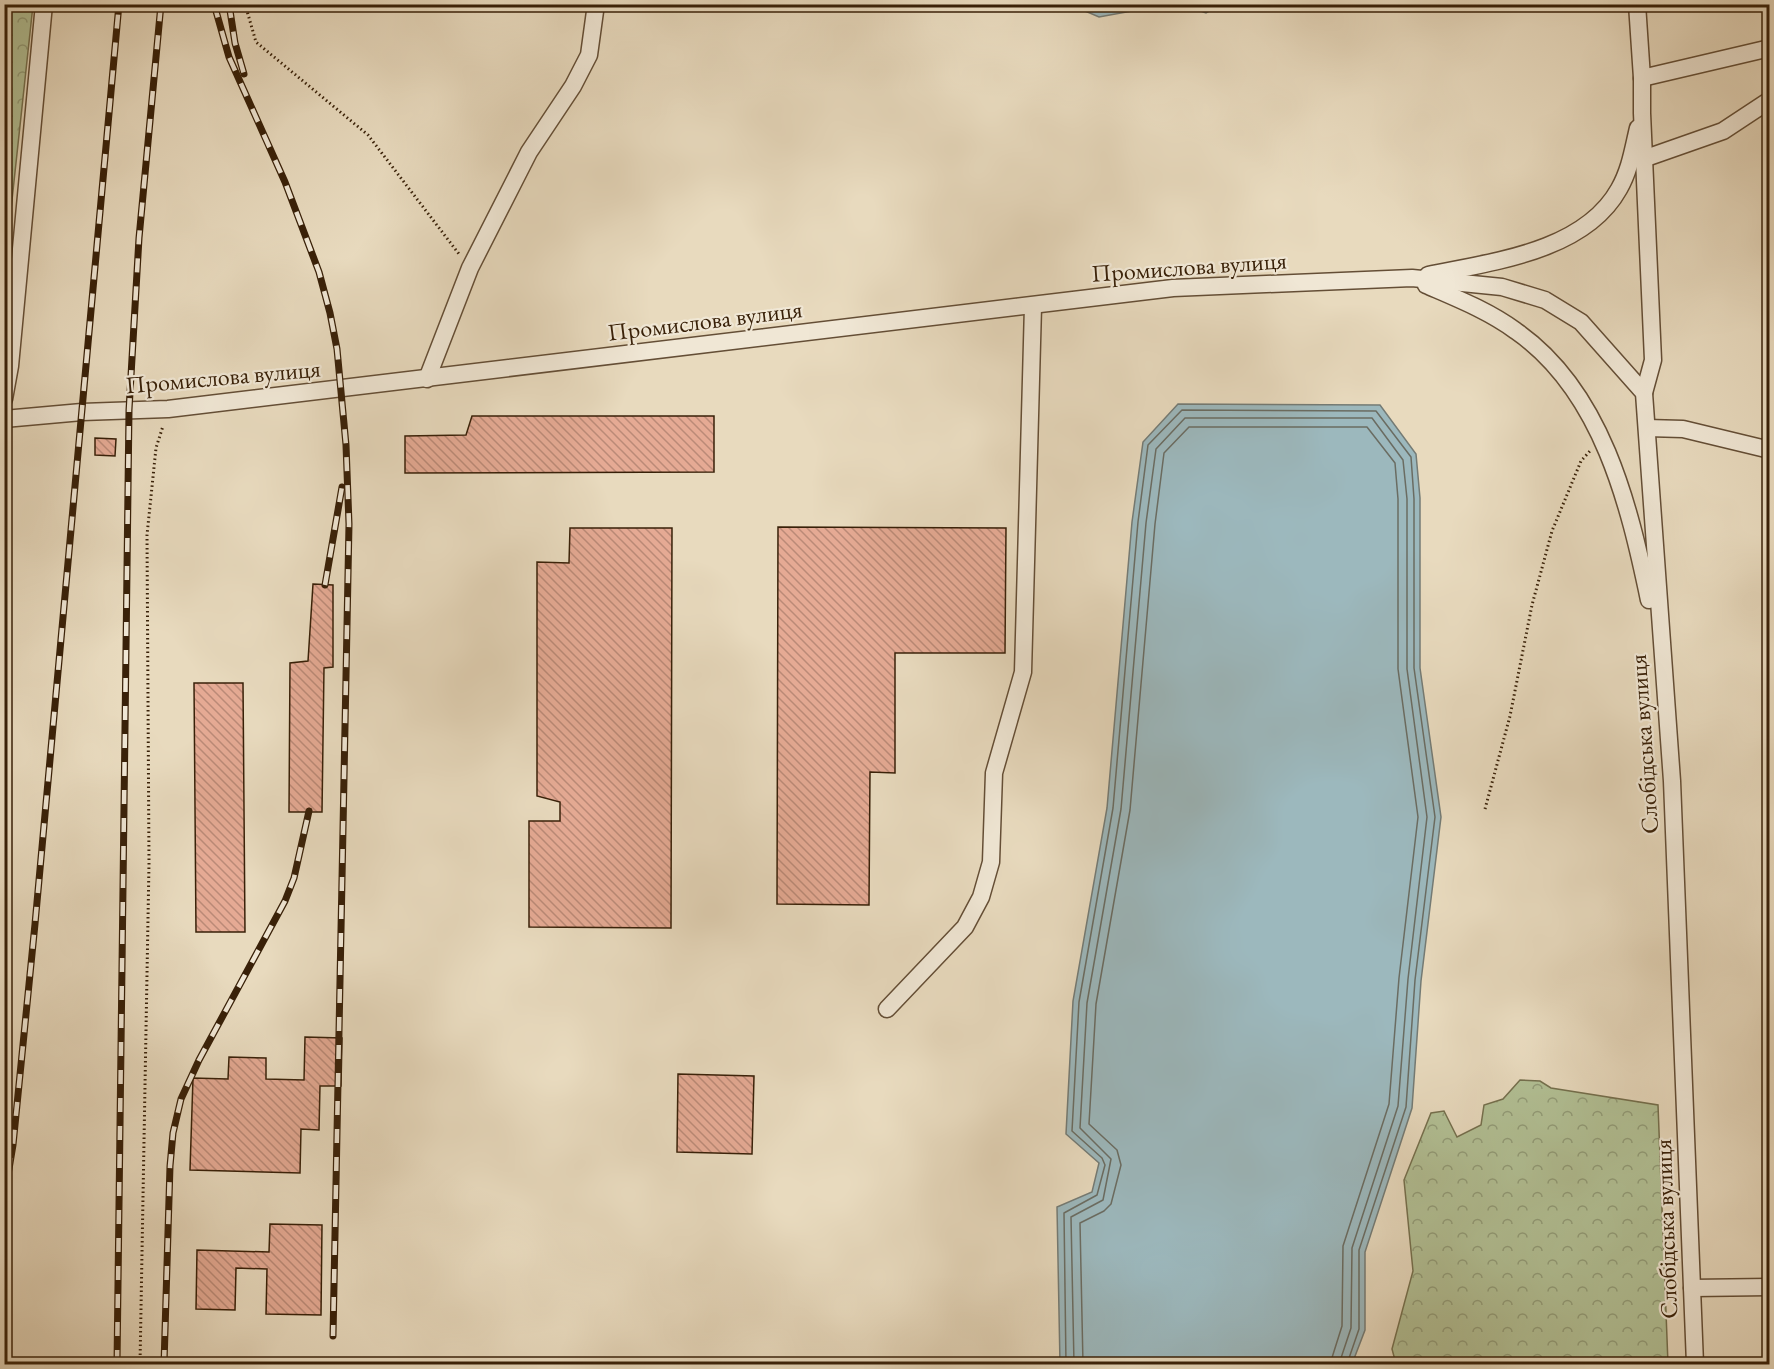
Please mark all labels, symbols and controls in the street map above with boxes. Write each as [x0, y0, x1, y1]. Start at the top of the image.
street label: Промислова вулиця [1090, 244, 1288, 289]
street label: Промислова вулиця [606, 293, 804, 348]
street label: Промислова вулиця [124, 353, 322, 400]
street label: Слобідська вулиця [1622, 653, 1665, 835]
street label: Слобідська вулиця [1647, 1138, 1684, 1319]

